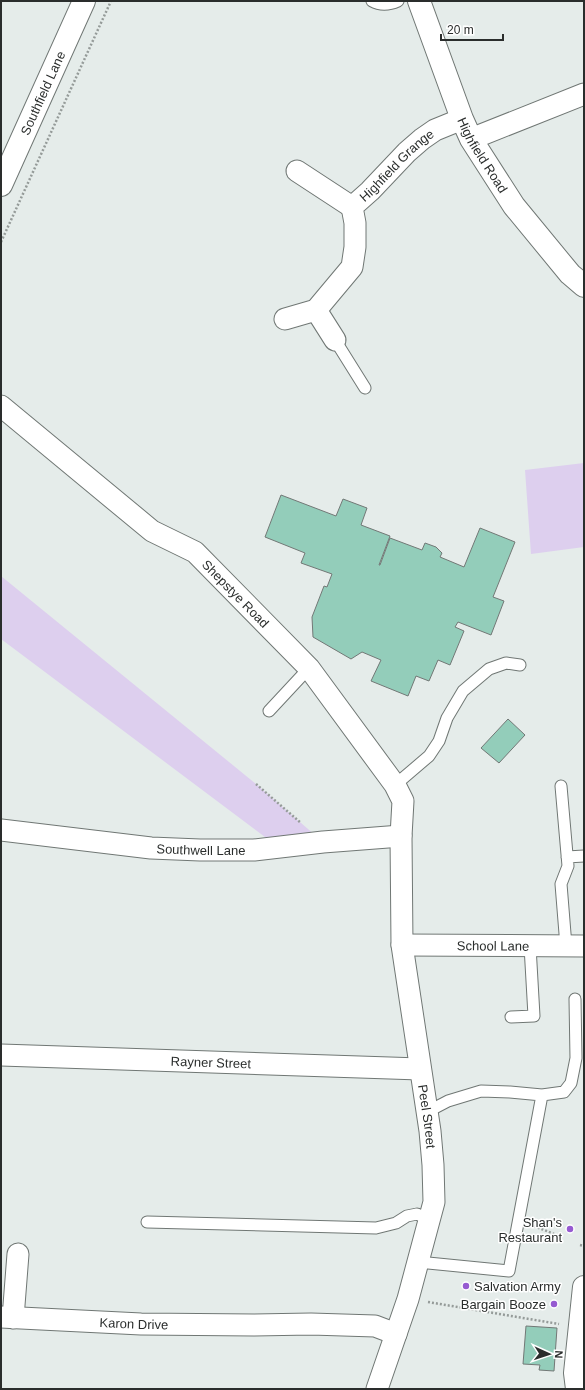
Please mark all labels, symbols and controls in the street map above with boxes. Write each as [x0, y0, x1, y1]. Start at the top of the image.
scale bar [441, 16, 503, 42]
text: 20 m [447, 23, 474, 37]
street label: Southfield Lane [17, 49, 68, 137]
street label: Highfield Road [455, 115, 511, 195]
street label: Highfield Grange [356, 126, 436, 204]
street label: Shepstye Road [199, 556, 272, 630]
street label: Southwell Lane [156, 841, 245, 858]
street label: School Lane [457, 938, 529, 953]
street label: Rayner Street [171, 1053, 252, 1071]
street label: Peel Street [416, 1083, 439, 1149]
place label: Shan's Restaurant [498, 1215, 562, 1245]
marker: Shan's Restaurant [565, 1224, 575, 1234]
place label: Salvation Army [474, 1279, 561, 1294]
marker: Salvation Army [461, 1281, 471, 1291]
place label: Bargain Booze [461, 1297, 546, 1312]
marker: Bargain Booze [549, 1299, 559, 1309]
street label: Karon Drive [99, 1314, 168, 1332]
north arrow [529, 1334, 569, 1374]
text: N [553, 1350, 565, 1359]

